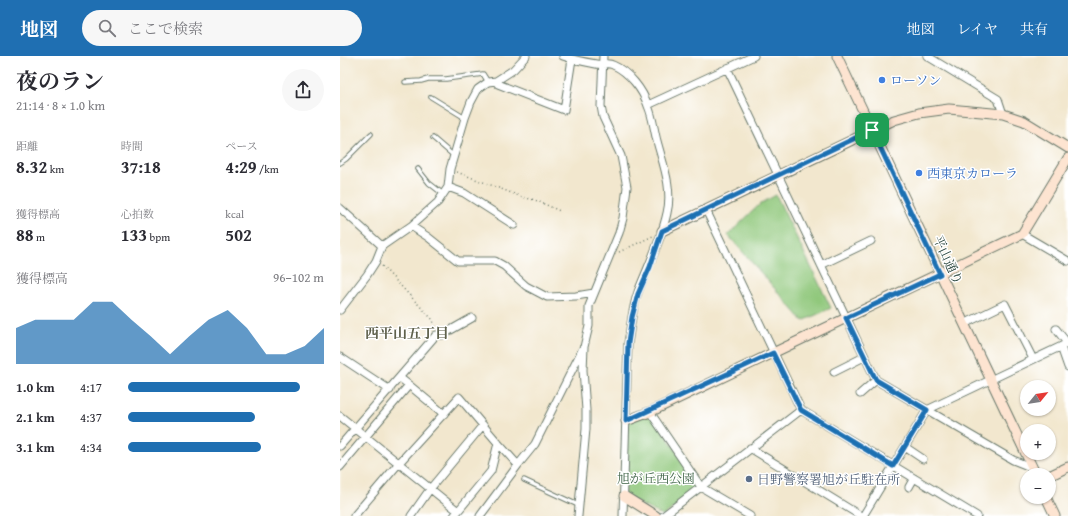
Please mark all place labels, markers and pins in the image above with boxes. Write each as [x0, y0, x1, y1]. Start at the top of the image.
place label: ローソン [890, 71, 941, 90]
marker: ローソン [877, 75, 887, 85]
pin [855, 113, 889, 147]
place label: 西東京カローラ [927, 164, 1018, 183]
marker: 西東京カローラ [914, 168, 924, 178]
place label: 日野警察署旭が丘駐在所 [757, 470, 900, 489]
marker: 日野警察署旭が丘駐在所 [744, 474, 754, 484]

